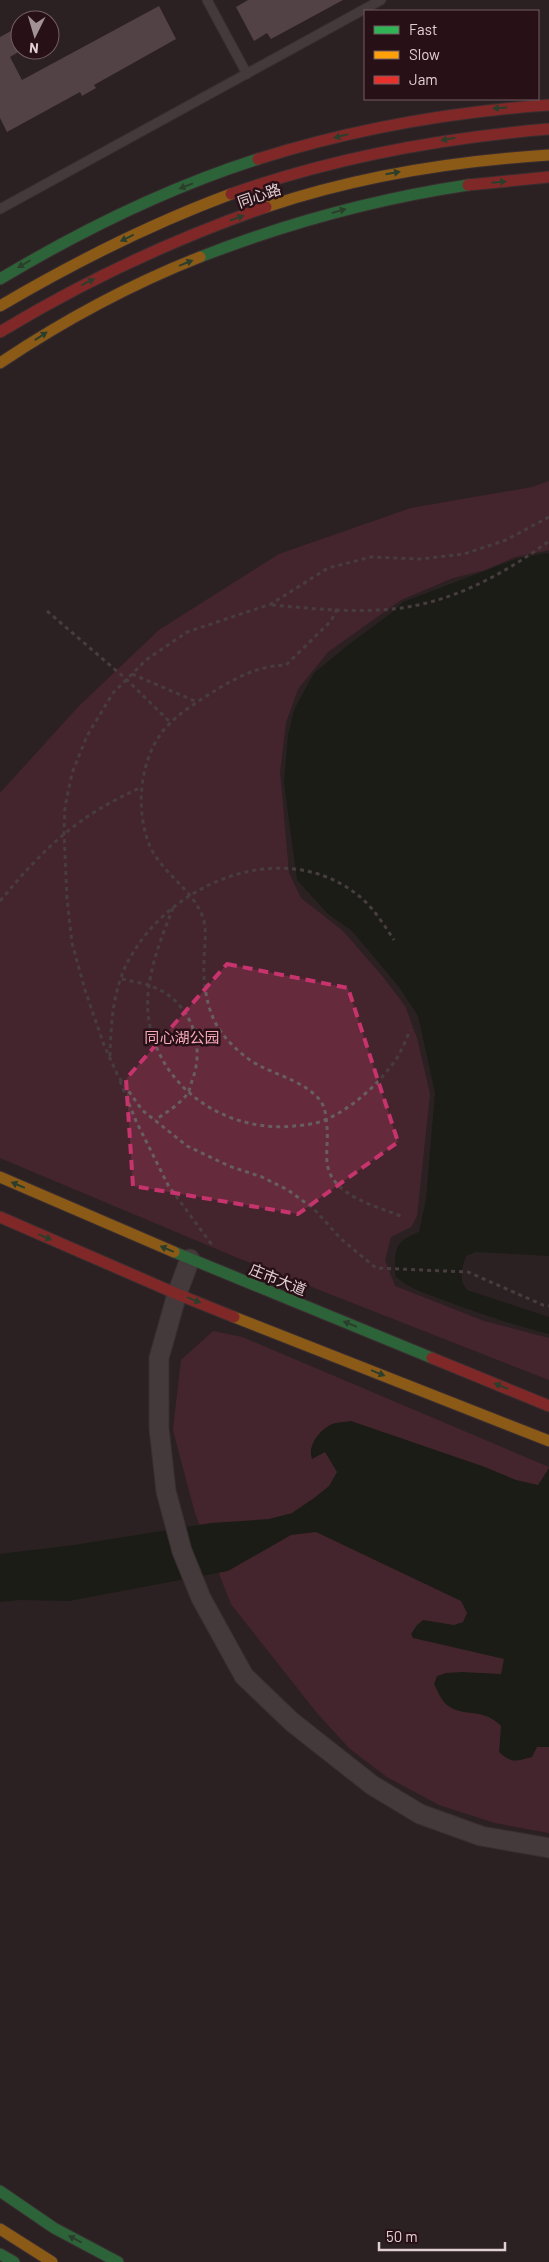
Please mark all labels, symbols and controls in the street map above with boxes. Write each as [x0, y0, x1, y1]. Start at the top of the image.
north arrow [10, 10, 60, 60]
legend [364, 10, 539, 100]
text: Fast [409, 20, 437, 38]
text: N [28, 40, 39, 57]
text: Slow [409, 45, 440, 63]
text: Jam [409, 70, 438, 88]
one-way arrow [492, 105, 508, 113]
one-way arrow [333, 132, 348, 140]
one-way arrow [440, 136, 456, 144]
one-way arrow [385, 168, 401, 176]
one-way arrow [491, 177, 507, 185]
street label: 同心路 [235, 179, 283, 211]
one-way arrow [178, 182, 193, 190]
one-way arrow [332, 206, 347, 214]
one-way arrow [230, 214, 245, 222]
one-way arrow [120, 234, 134, 242]
one-way arrow [179, 259, 194, 267]
one-way arrow [17, 260, 31, 268]
one-way arrow [81, 278, 95, 286]
one-way arrow [34, 331, 48, 341]
park label: 同心湖公园 [144, 1028, 220, 1046]
one-way arrow [11, 1181, 25, 1189]
one-way arrow [38, 1233, 52, 1241]
one-way arrow [160, 1245, 175, 1253]
street label: 庄市大道 [247, 1259, 309, 1299]
one-way arrow [187, 1297, 201, 1305]
one-way arrow [343, 1320, 357, 1328]
one-way arrow [371, 1369, 386, 1377]
one-way arrow [493, 1382, 508, 1389]
scale bar [379, 2220, 505, 2252]
text: 50 m [386, 2227, 418, 2245]
one-way arrow [68, 2235, 82, 2243]

